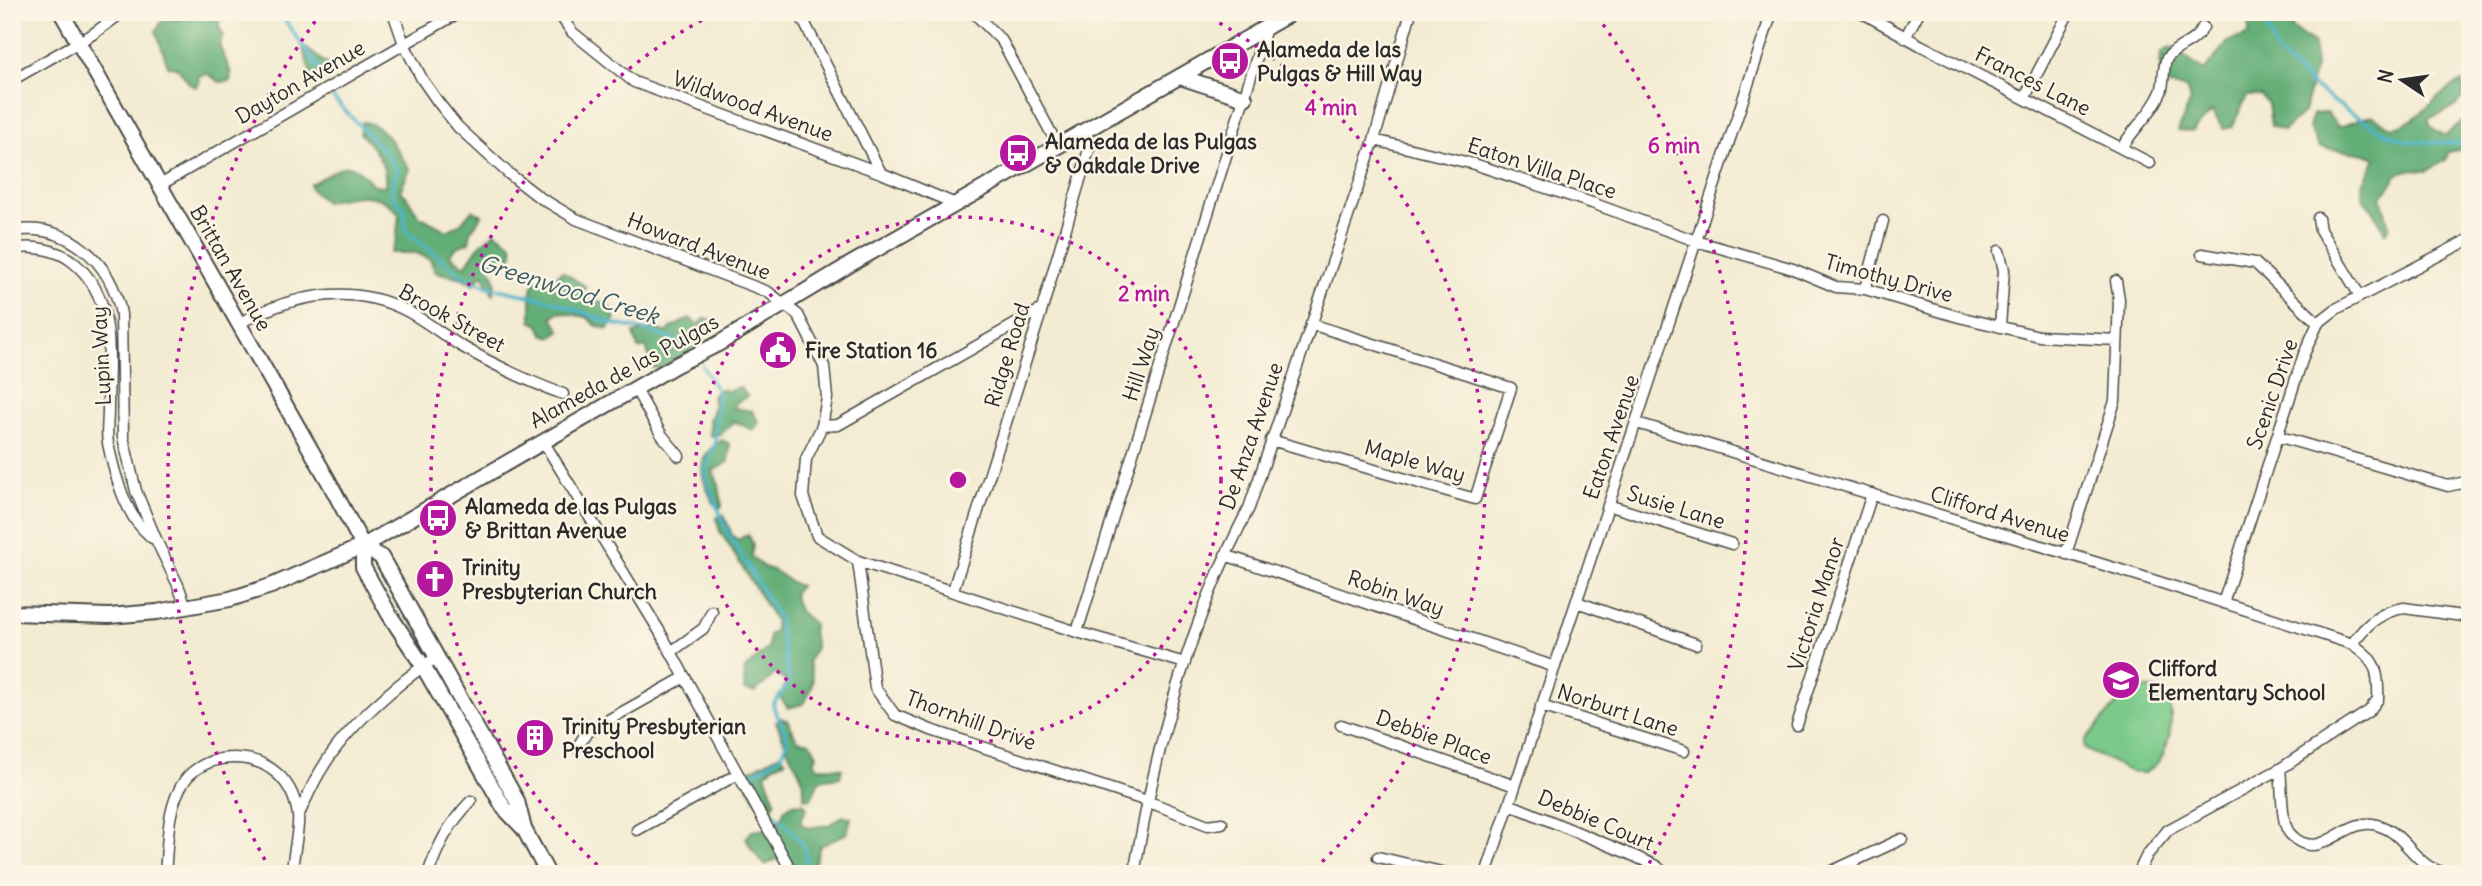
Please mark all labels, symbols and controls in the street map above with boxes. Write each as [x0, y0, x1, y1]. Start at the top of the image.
street label: Dayton Avenue [230, 34, 370, 130]
place label: Alameda de las Pulgas & Hill Way [1257, 36, 1422, 87]
bus stop icon: Alameda de las Pulgas & Hill Way [1209, 40, 1251, 82]
street label: Frances Lane [1971, 40, 2095, 122]
north arrow [2366, 46, 2436, 116]
street label: Wildwood Avenue [669, 64, 837, 148]
text: N [2372, 67, 2399, 85]
text: 4 min [1305, 94, 1357, 121]
place label: Alameda de las Pulgas & Oakdale Drive [1045, 128, 1257, 179]
street label: Eaton Villa Place [1464, 131, 1620, 205]
bus stop icon: Alameda de las Pulgas & Oakdale Drive [997, 132, 1039, 174]
text: 6 min [1648, 132, 1700, 159]
street label: Brittan Avenue [184, 200, 278, 336]
street label: Howard Avenue [623, 206, 775, 286]
water label: Greenwood Creek [476, 248, 664, 330]
street label: Timothy Drive [1822, 248, 1956, 308]
street label: Brook Street [394, 278, 510, 358]
text: 2 min [1118, 280, 1170, 307]
street label: Ridge Road [978, 300, 1036, 410]
street label: Lupin Way [85, 306, 117, 406]
street label: Alameda de las Pulgas [525, 308, 723, 434]
street label: Hill Way [1116, 323, 1166, 405]
public building icon: Fire Station 16 [757, 329, 799, 371]
street label: Scenic Drive [2240, 335, 2304, 453]
place label: Fire Station 16 [805, 337, 937, 364]
street label: De Anza Avenue [1213, 359, 1289, 513]
street label: Eaton Avenue [1577, 371, 1645, 503]
street label: Maple Way [1361, 434, 1469, 488]
centre of rings [946, 468, 970, 492]
street label: Susie Lane [1624, 479, 1728, 535]
street label: Clifford Avenue [1927, 480, 2073, 548]
place label: Alameda de las Pulgas & Brittan Avenue [465, 493, 677, 544]
bus stop icon: Alameda de las Pulgas & Brittan Avenue [417, 497, 459, 539]
street label: Victoria Manor [1782, 533, 1850, 674]
place label: Trinity Presbyterian Church [462, 554, 657, 605]
church icon: Trinity Presbyterian Church [414, 558, 456, 600]
street label: Robin Way [1344, 564, 1448, 622]
place label: Clifford Elementary School [2148, 655, 2325, 706]
school or university icon: Clifford Elementary School [2100, 659, 2142, 701]
street label: Norburt Lane [1554, 678, 1682, 742]
street label: Thornhill Drive [902, 684, 1040, 756]
street label: Debbie Place [1372, 704, 1496, 770]
place label: Trinity Presbyterian Preschool [562, 713, 746, 764]
building icon: Trinity Presbyterian Preschool [514, 717, 556, 759]
street label: Debbie Court [1534, 783, 1658, 857]

